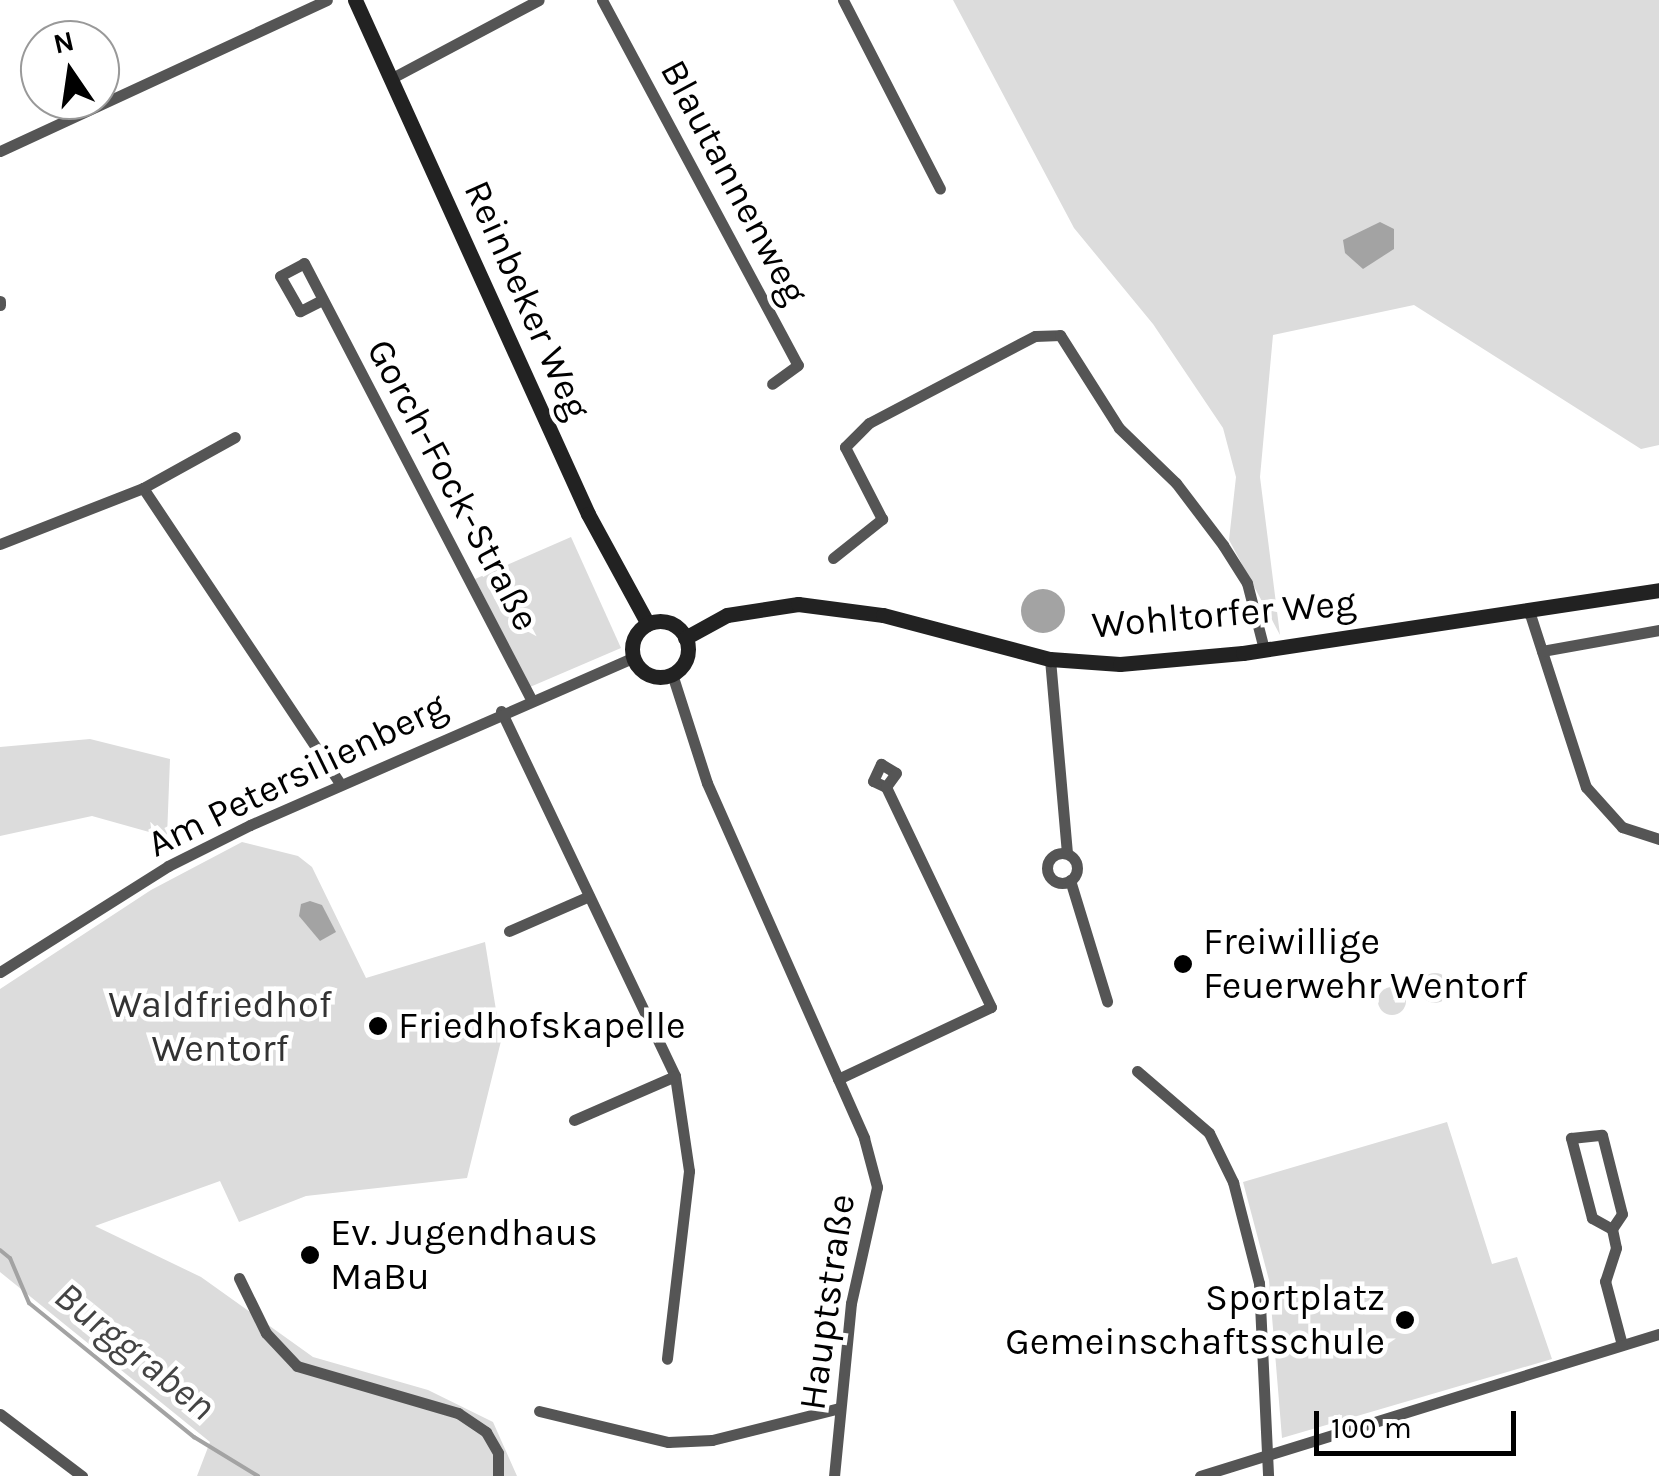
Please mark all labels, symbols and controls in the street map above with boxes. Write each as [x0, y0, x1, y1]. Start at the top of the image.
north arrow [20, 20, 120, 120]
text: N [50, 24, 77, 61]
street label: Blautannenweg [650, 52, 818, 312]
street label: Reinbeker Weg [454, 174, 600, 426]
street label: Gorch-Fock-Straße [357, 332, 549, 638]
street label: Wohltorfer Weg [1090, 580, 1358, 648]
street label: Am Petersilienberg [140, 683, 454, 867]
place label: Freiwillige Feuerwehr Wentorf [1203, 919, 1527, 1008]
marker: Freiwillige Feuerwehr Wentorf [1172, 953, 1194, 975]
park label: Waldfriedhof Wentorf [108, 982, 332, 1072]
place label: Friedhofskapelle [398, 1003, 686, 1049]
marker: Friedhofskapelle [367, 1015, 389, 1037]
street label: Hauptstraße [789, 1191, 865, 1413]
place label: Ev. Jugendhaus MaBu [330, 1210, 598, 1300]
marker: Ev. Jugendhaus MaBu [299, 1244, 321, 1266]
water label: Burggraben [45, 1272, 225, 1430]
place label: Sportplatz Gemeinschaftsschule [1005, 1275, 1385, 1365]
marker: Sportplatz Gemeinschaftsschule [1394, 1309, 1416, 1331]
scale bar [1319, 1391, 1522, 1453]
text: 100 m [1331, 1410, 1412, 1446]

